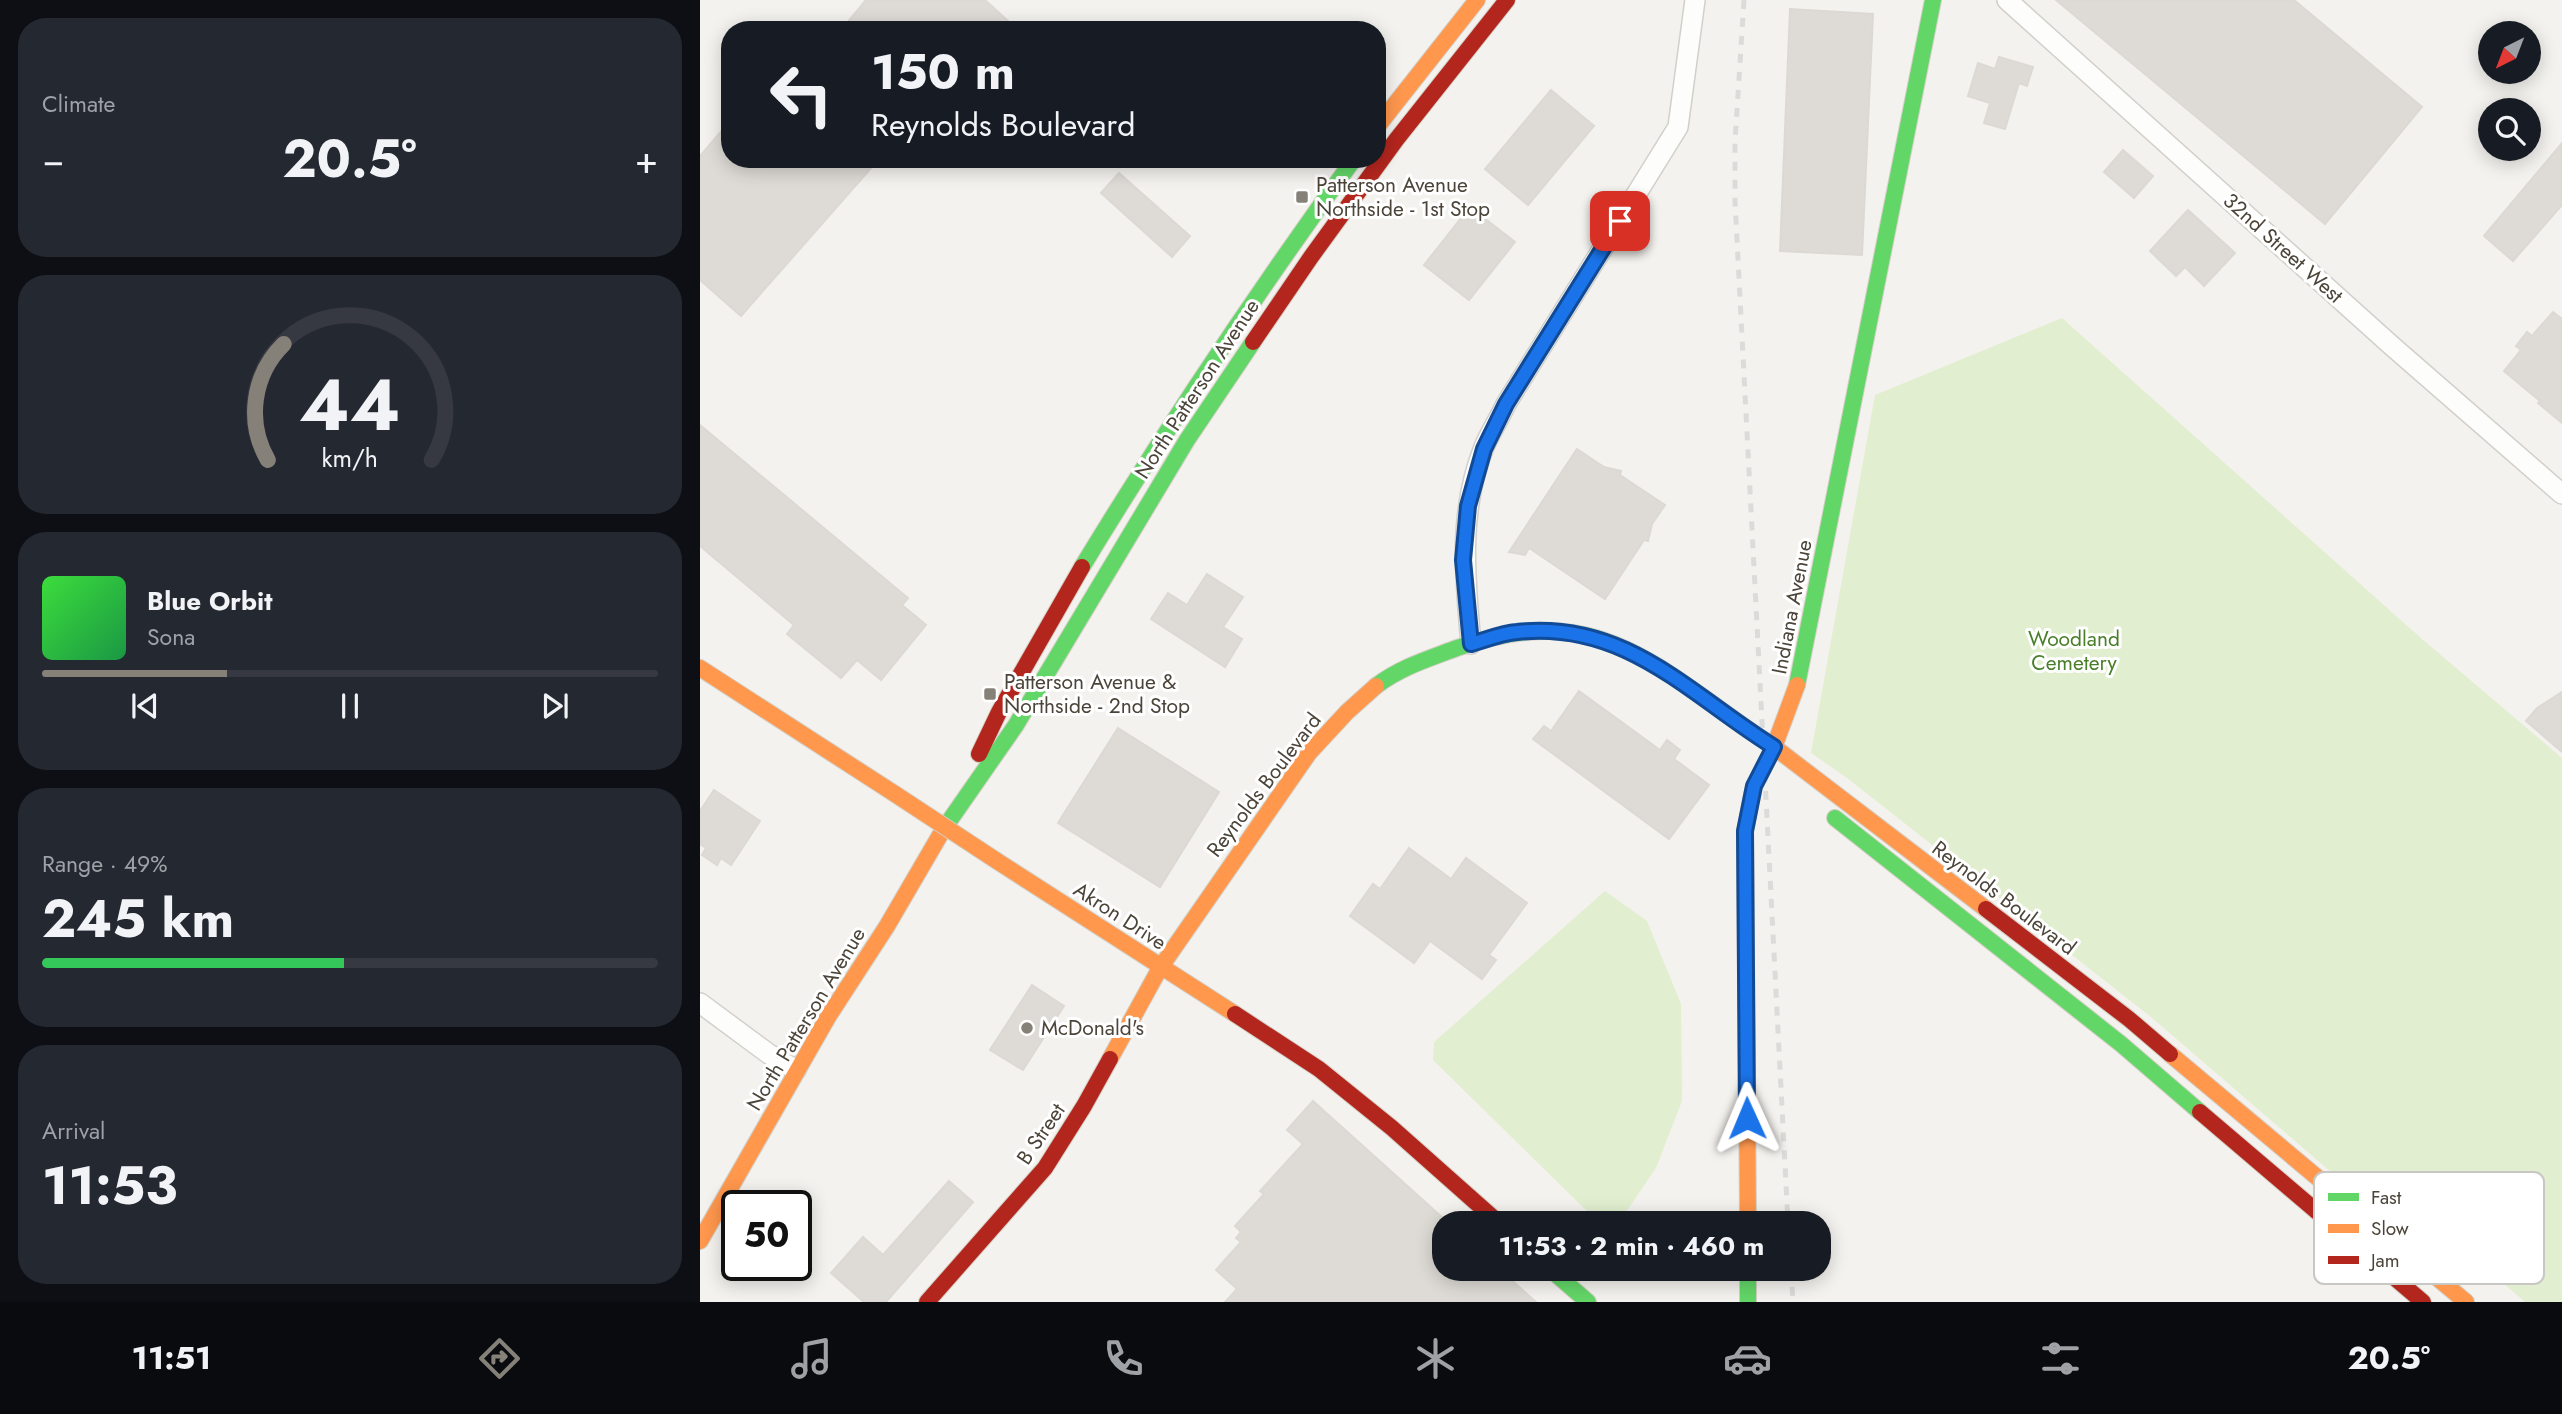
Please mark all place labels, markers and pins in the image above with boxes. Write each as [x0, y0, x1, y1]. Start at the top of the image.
place label: Patterson Avenue Northside - 1st Stop [1316, 170, 1490, 224]
marker: Patterson Avenue Northside - 1st Stop [1294, 189, 1310, 205]
pin [1590, 191, 1650, 251]
place label: Patterson Avenue & Northside - 2nd Stop [1004, 667, 1190, 721]
marker: Patterson Avenue & Northside - 2nd Stop [982, 686, 998, 702]
place label: McDonald's [1041, 1013, 1144, 1043]
marker: McDonald's [1019, 1020, 1035, 1036]

